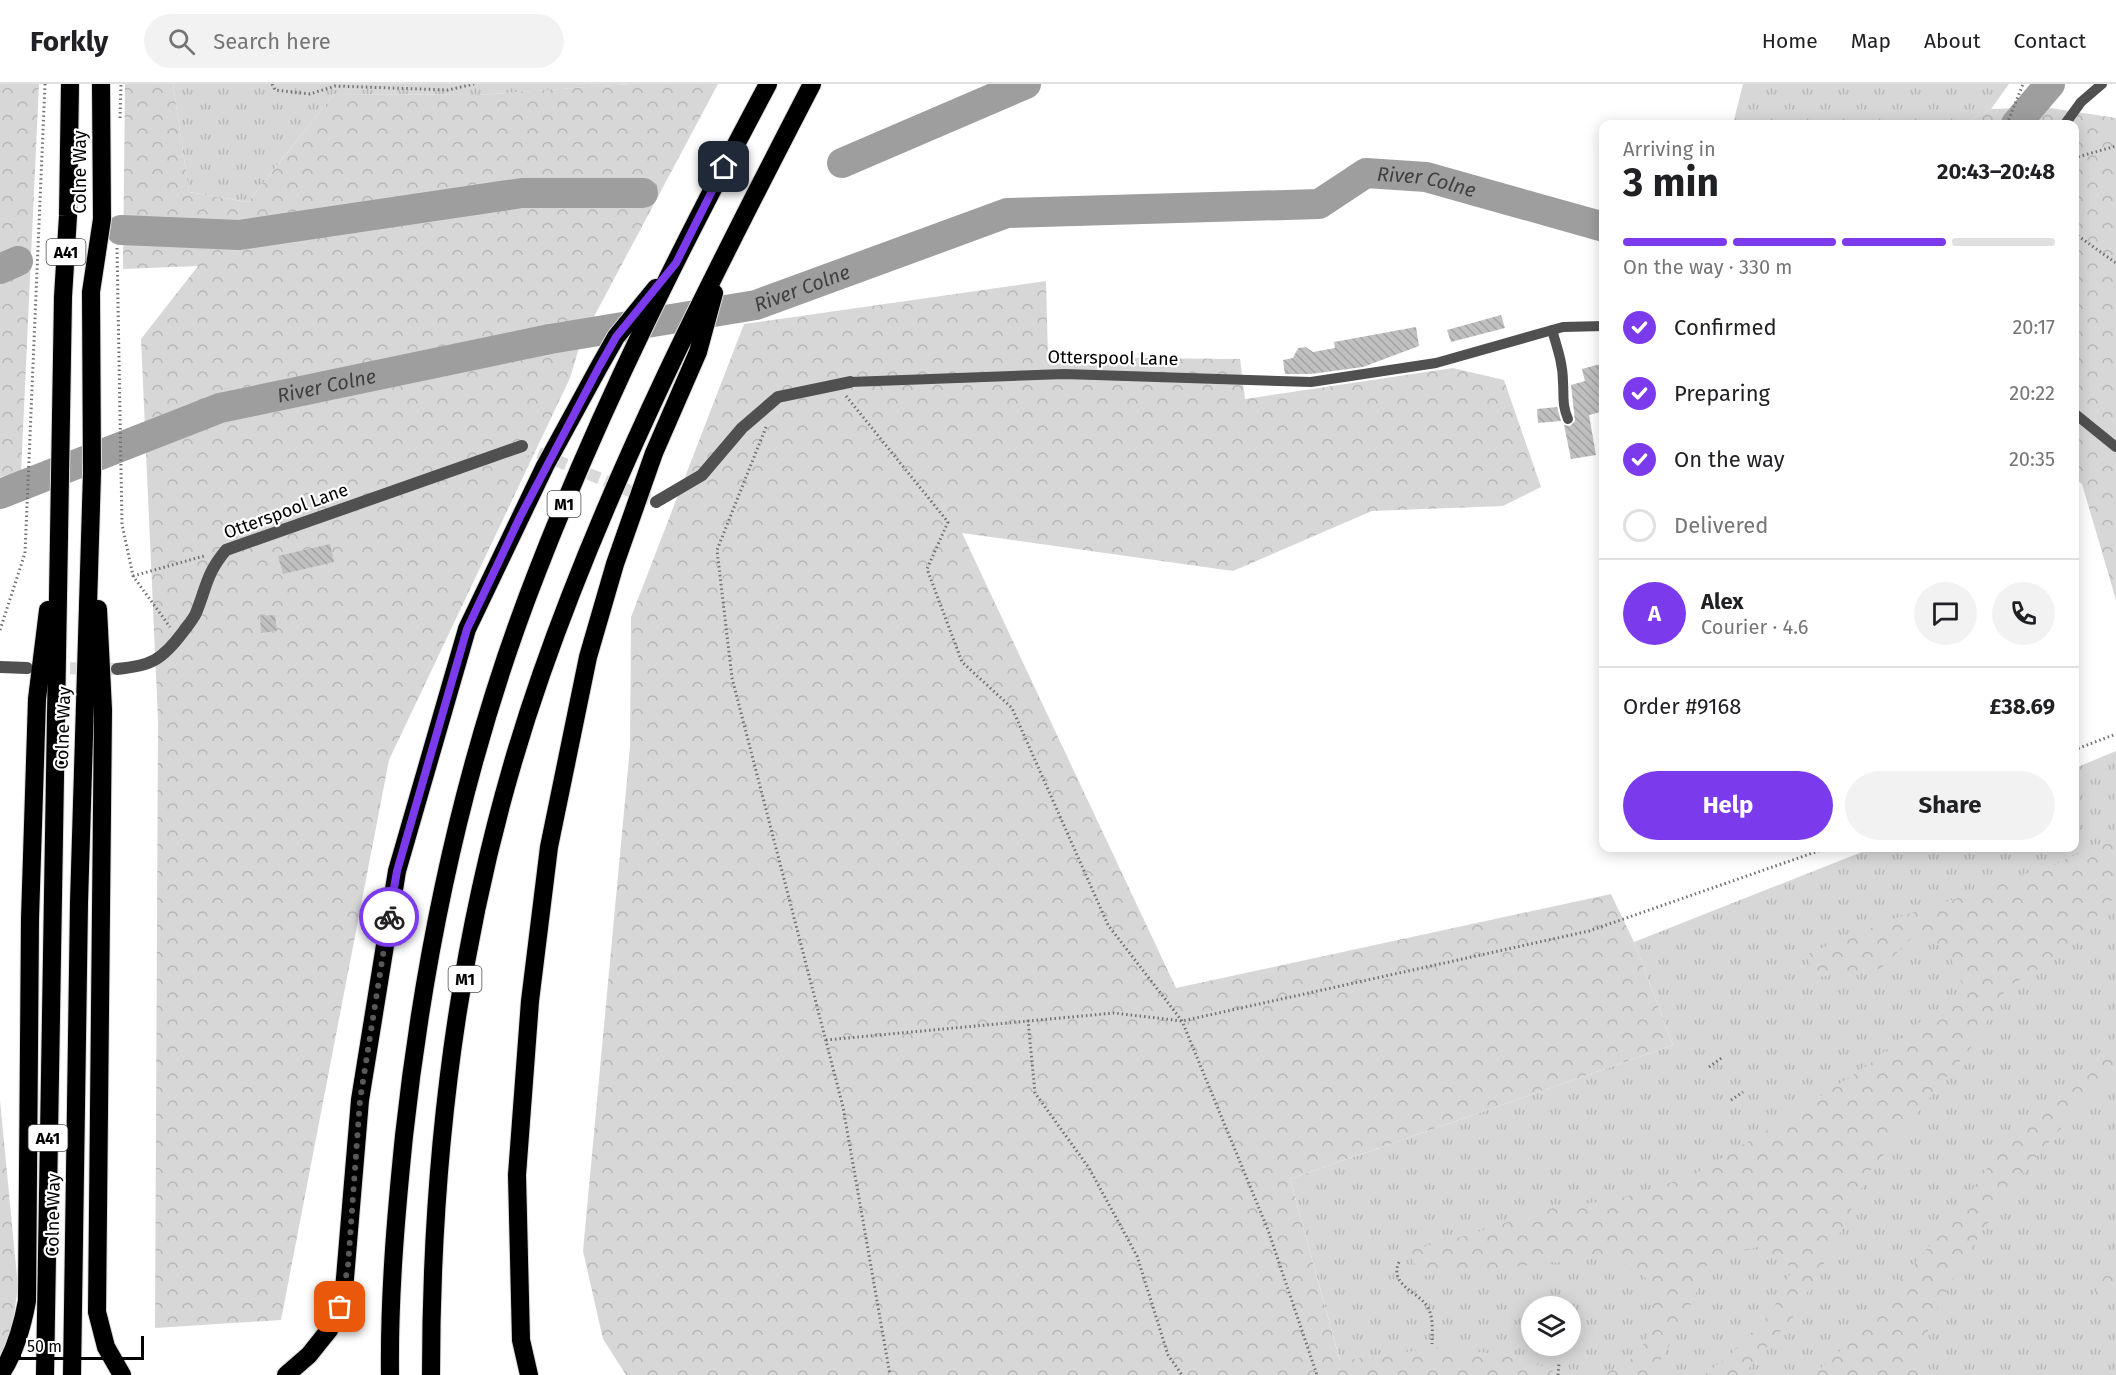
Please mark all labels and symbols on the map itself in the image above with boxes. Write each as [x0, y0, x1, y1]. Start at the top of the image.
street label: Colne Way [69, 130, 91, 214]
pin [698, 141, 749, 192]
water label: River Colne [1376, 162, 1478, 202]
road number: A41 [46, 239, 86, 265]
water label: River Colne [751, 260, 853, 317]
street label: Otterspool Lane [1047, 346, 1179, 370]
water label: River Colne [275, 364, 378, 408]
street label: Otterspool Lane [221, 478, 351, 544]
road number: M1 [548, 491, 580, 517]
street label: Colne Way [51, 686, 75, 770]
courier [359, 887, 419, 947]
road number: M1 [448, 966, 482, 992]
road number: A41 [28, 1125, 68, 1151]
street label: Colne Way [41, 1173, 65, 1257]
pin [314, 1281, 365, 1332]
scale bar [18, 1333, 144, 1360]

